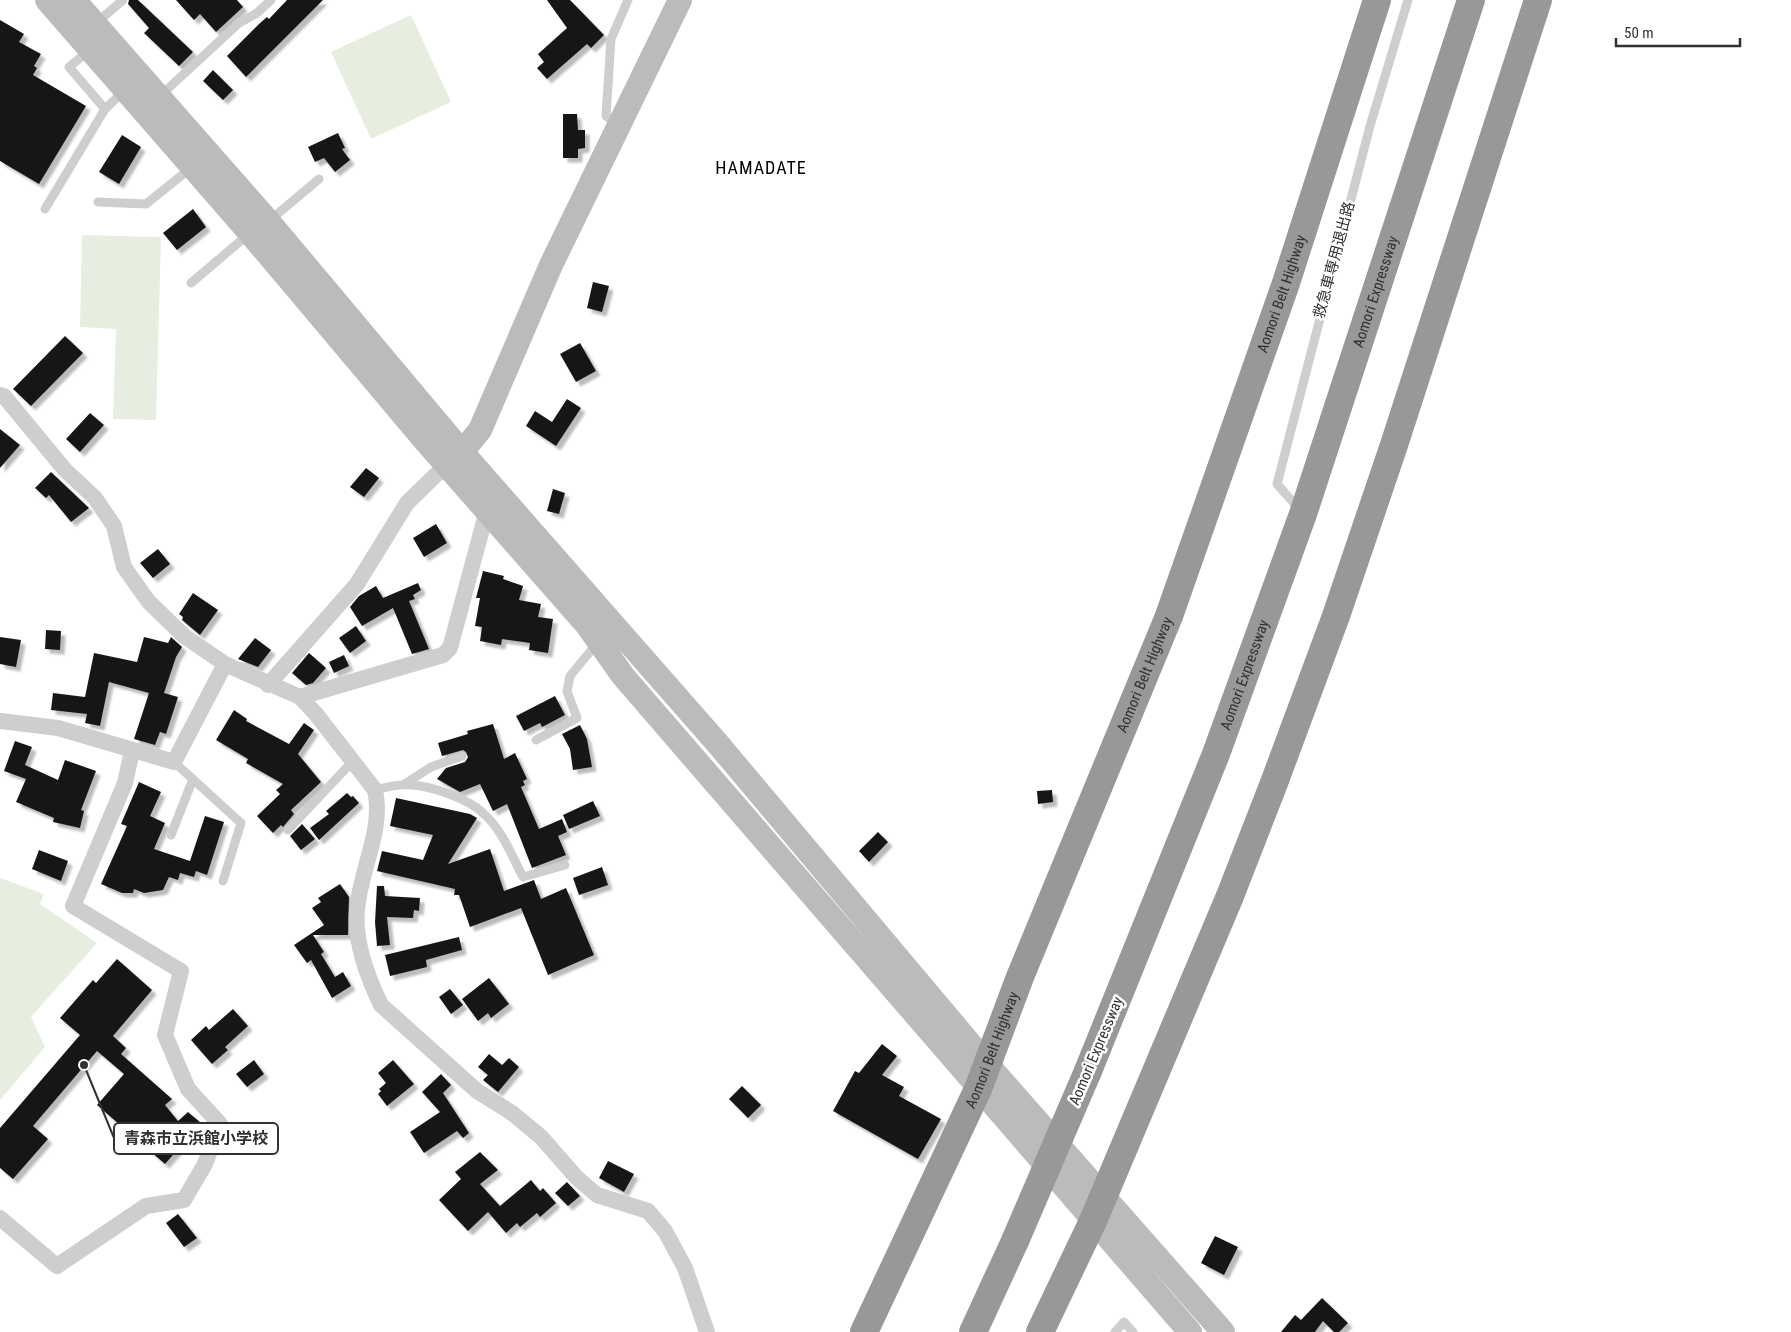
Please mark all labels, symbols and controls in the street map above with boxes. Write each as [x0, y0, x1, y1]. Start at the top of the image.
scale bar [1616, 15, 1740, 47]
text: 50 m [1624, 24, 1654, 42]
district label: HAMADATE [715, 157, 807, 178]
street label: 救急車専用退出路 [1310, 200, 1358, 320]
street label: Aomori Belt Highway [1253, 232, 1310, 355]
street label: Aomori Expressway [1349, 234, 1402, 350]
street label: Aomori Belt Highway [1113, 614, 1177, 735]
street label: Aomori Expressway [1216, 617, 1273, 733]
street label: Aomori Belt Highway [961, 989, 1023, 1111]
street label: Aomori Expressway [1065, 994, 1127, 1108]
callout: 青森市立浜館小学校 [114, 1123, 278, 1154]
text: 青森市立浜館小学校 [124, 1129, 268, 1148]

